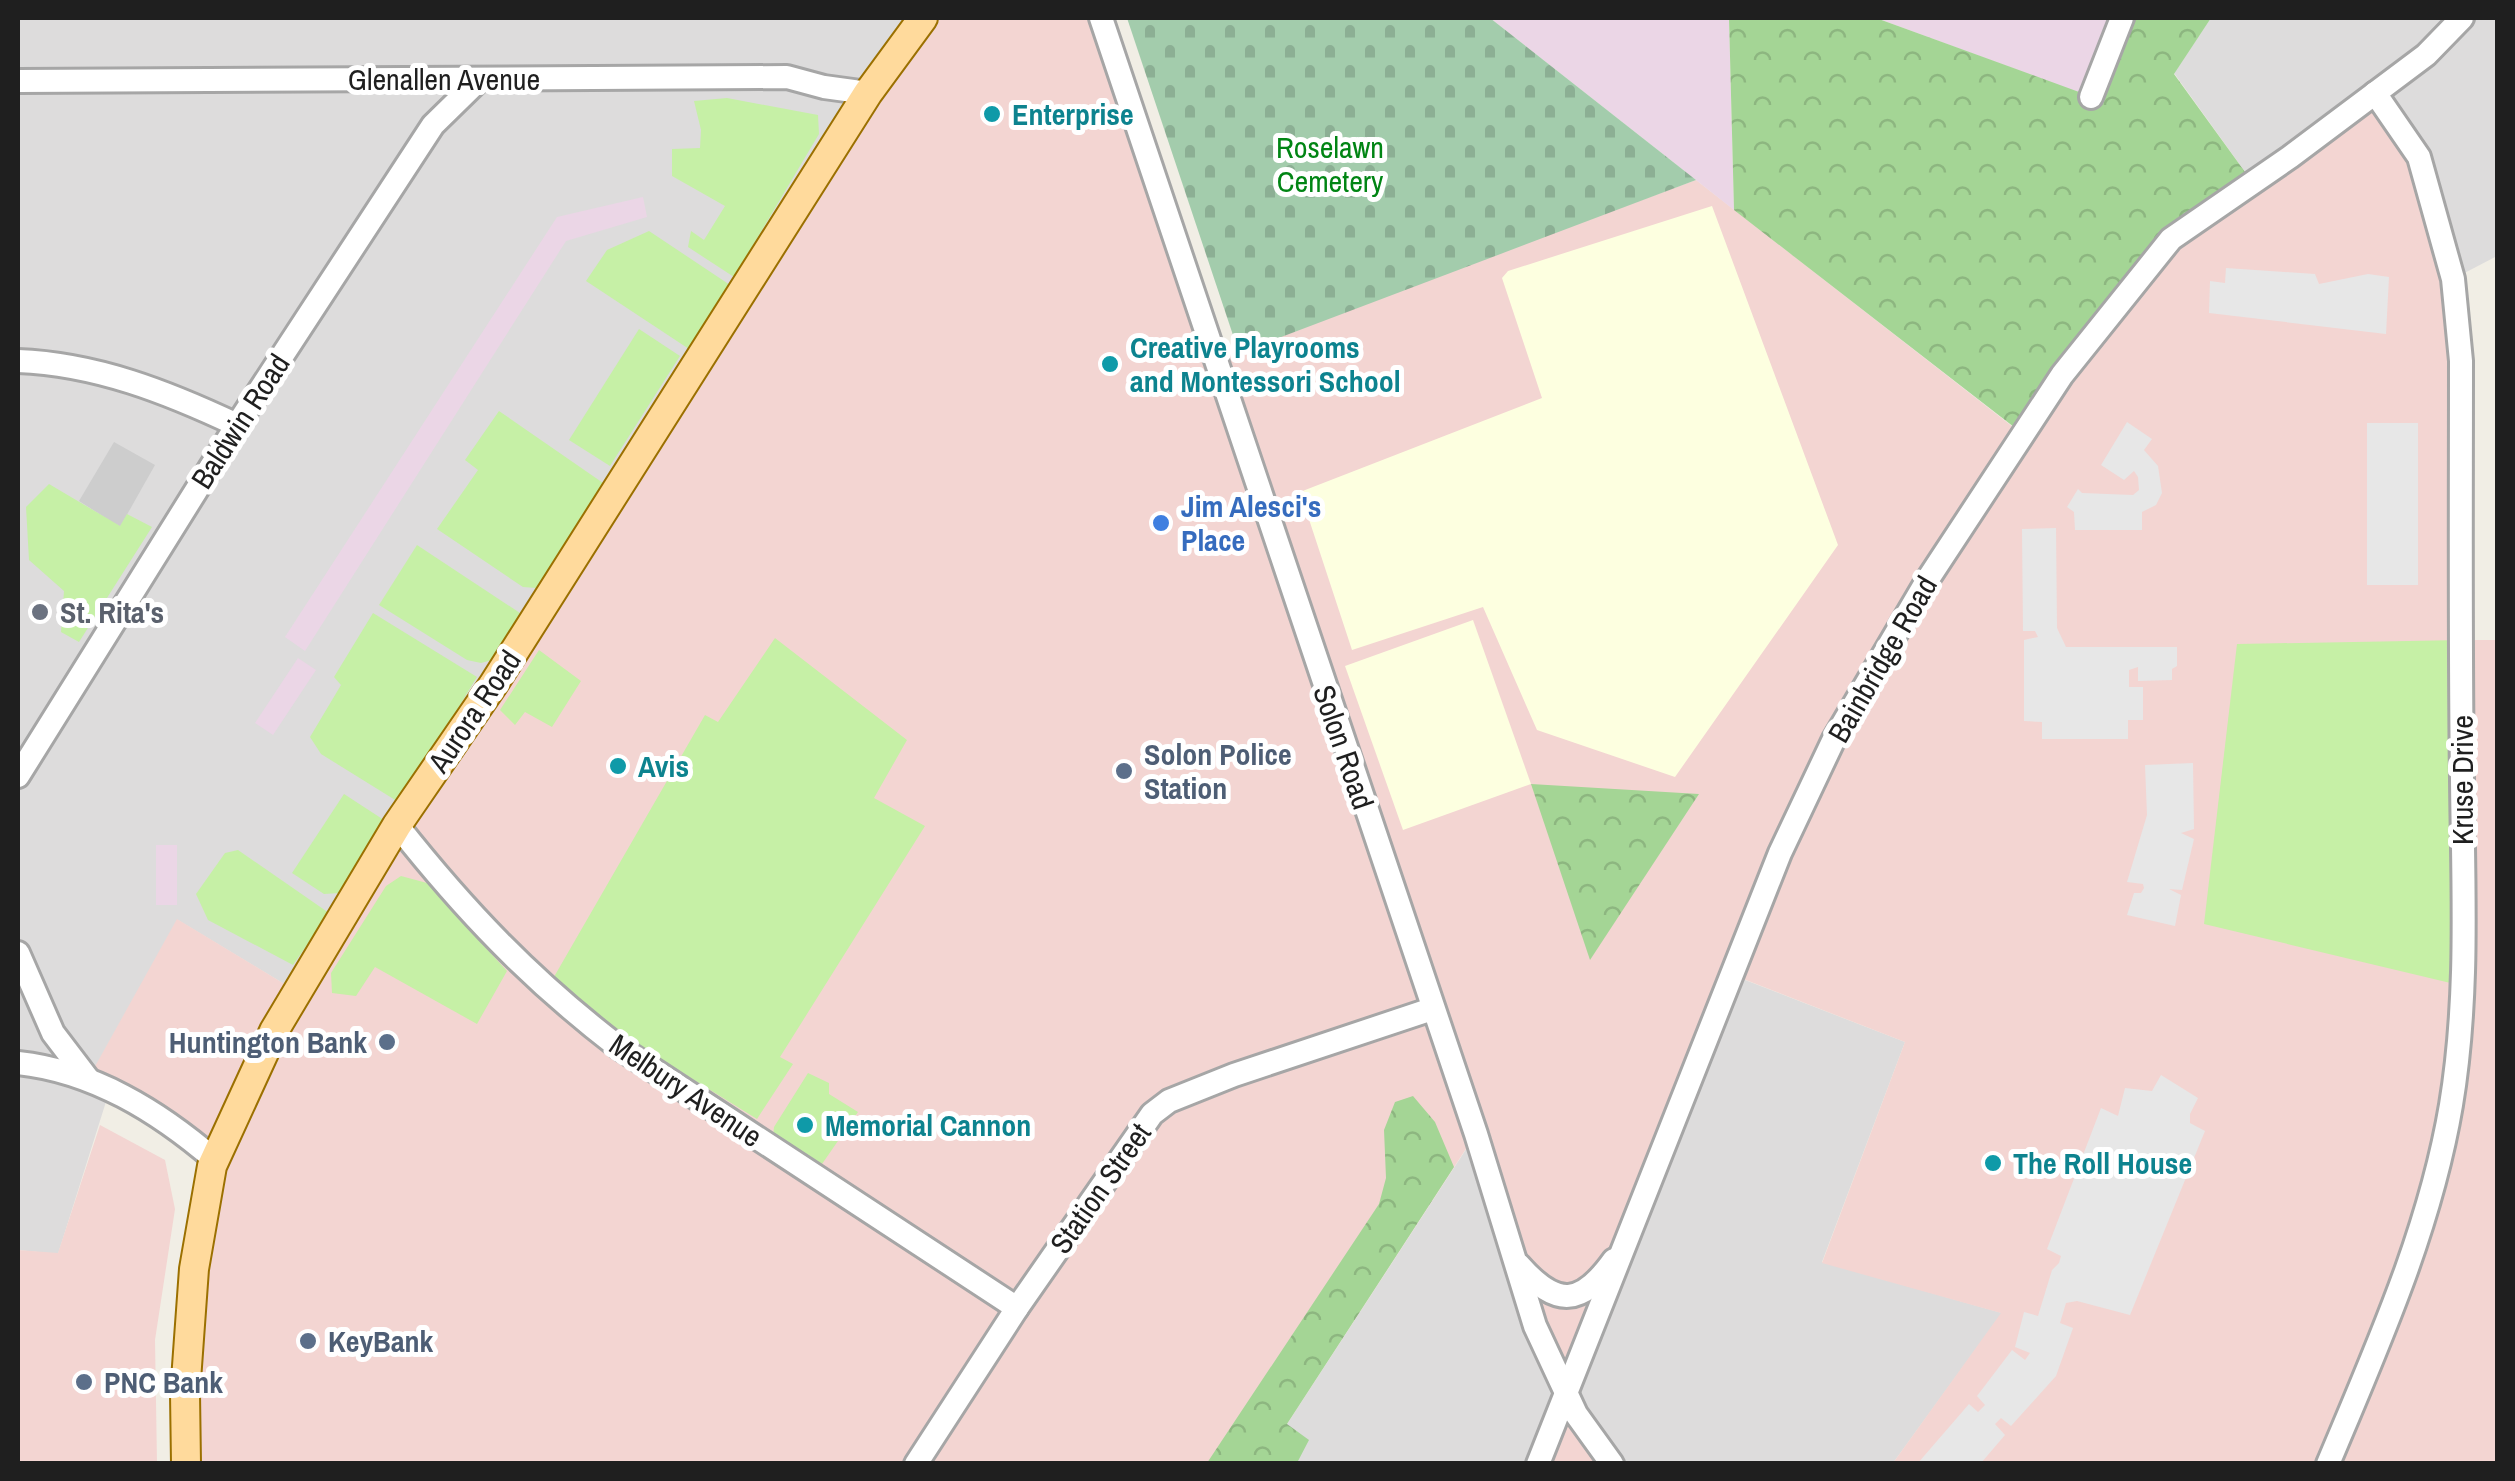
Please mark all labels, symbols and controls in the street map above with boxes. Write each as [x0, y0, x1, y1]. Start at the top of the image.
street label: Glenallen Avenue [348, 59, 540, 99]
place label: Enterprise [1012, 94, 1134, 134]
marker: Enterprise [981, 103, 1003, 125]
park label: Roselawn Cemetery [1276, 127, 1384, 201]
place label: Creative Playrooms and Montessori School [1130, 327, 1401, 401]
street label: Baldwin Road [182, 346, 298, 496]
marker: Creative Playrooms and Montessori School [1099, 353, 1121, 375]
place label: Jim Alesci's Place [1181, 486, 1321, 560]
marker: Jim Alesci's Place [1150, 512, 1172, 534]
street label: Bainbridge Road [1818, 568, 1946, 750]
place label: St. Rita's [60, 592, 164, 632]
marker: St. Rita's [29, 601, 51, 623]
street label: Aurora Road [418, 642, 530, 781]
street label: Solon Road [1304, 680, 1384, 814]
street label: Kruse Drive [2442, 715, 2482, 845]
place label: Solon Police Station [1144, 734, 1292, 808]
place label: Avis [638, 746, 689, 786]
marker: Avis [607, 755, 629, 777]
marker: Solon Police Station [1113, 760, 1135, 782]
place label: Huntington Bank [169, 1022, 367, 1062]
street label: Melbury Avenue [602, 1024, 770, 1156]
marker: Huntington Bank [376, 1031, 398, 1053]
place label: Memorial Cannon [825, 1105, 1031, 1145]
marker: Memorial Cannon [794, 1114, 816, 1136]
street label: Station Street [1040, 1115, 1160, 1261]
place label: The Roll House [2013, 1143, 2192, 1183]
marker: The Roll House [1982, 1152, 2004, 1174]
place label: KeyBank [328, 1321, 434, 1361]
marker: KeyBank [297, 1330, 319, 1352]
place label: PNC Bank [104, 1362, 223, 1402]
marker: PNC Bank [73, 1371, 95, 1393]

